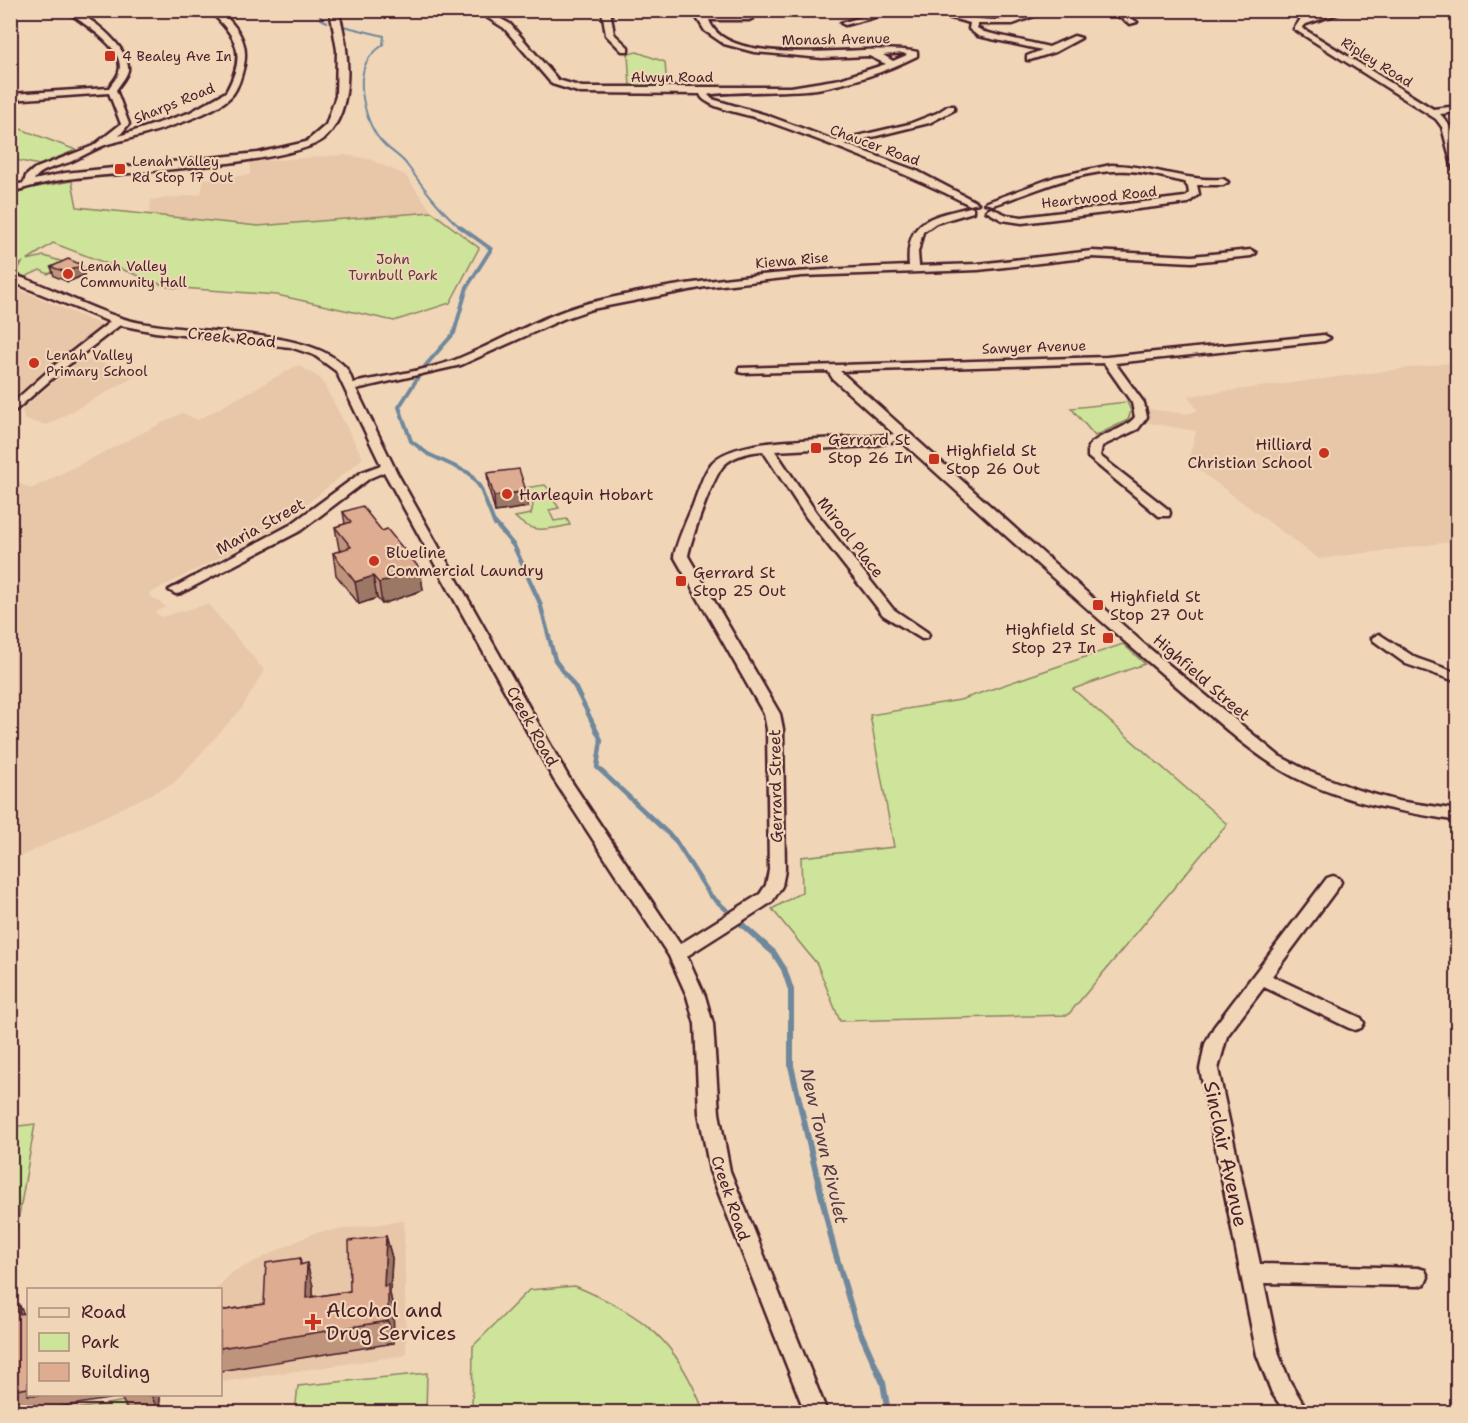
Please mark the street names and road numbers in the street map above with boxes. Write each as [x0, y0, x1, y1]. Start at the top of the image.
street label: Monash Avenue [782, 29, 891, 49]
street label: Ripley Road [1338, 33, 1416, 91]
street label: Alwyn Road [631, 68, 713, 86]
street label: Sharps Road [131, 79, 217, 127]
street label: Chaucer Road [828, 120, 923, 170]
street label: Heartwood Road [1040, 182, 1158, 212]
street label: Kiewa Rise [755, 248, 830, 272]
street label: Creek Road [187, 322, 277, 353]
street label: Sawyer Avenue [981, 336, 1087, 358]
street label: Maria Street [212, 493, 309, 560]
street label: Mirool Place [813, 493, 889, 582]
street label: Highfield Street [1149, 629, 1255, 725]
street label: Creek Road [502, 682, 563, 770]
street label: Gerrard Street [764, 729, 787, 843]
street label: Sinclair Avenue [1198, 1079, 1254, 1229]
street label: Creek Road [706, 1153, 755, 1243]

